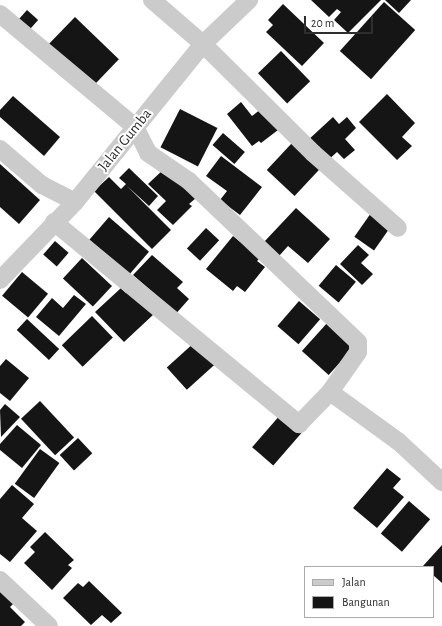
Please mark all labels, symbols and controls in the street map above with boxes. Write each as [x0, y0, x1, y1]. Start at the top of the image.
scale bar [306, 8, 375, 34]
text: 20 m [311, 17, 334, 29]
street label: Jalan Gumba [94, 105, 156, 175]
legend [304, 566, 434, 618]
text: Jalan [342, 576, 366, 588]
text: Bangunan [342, 596, 390, 608]

